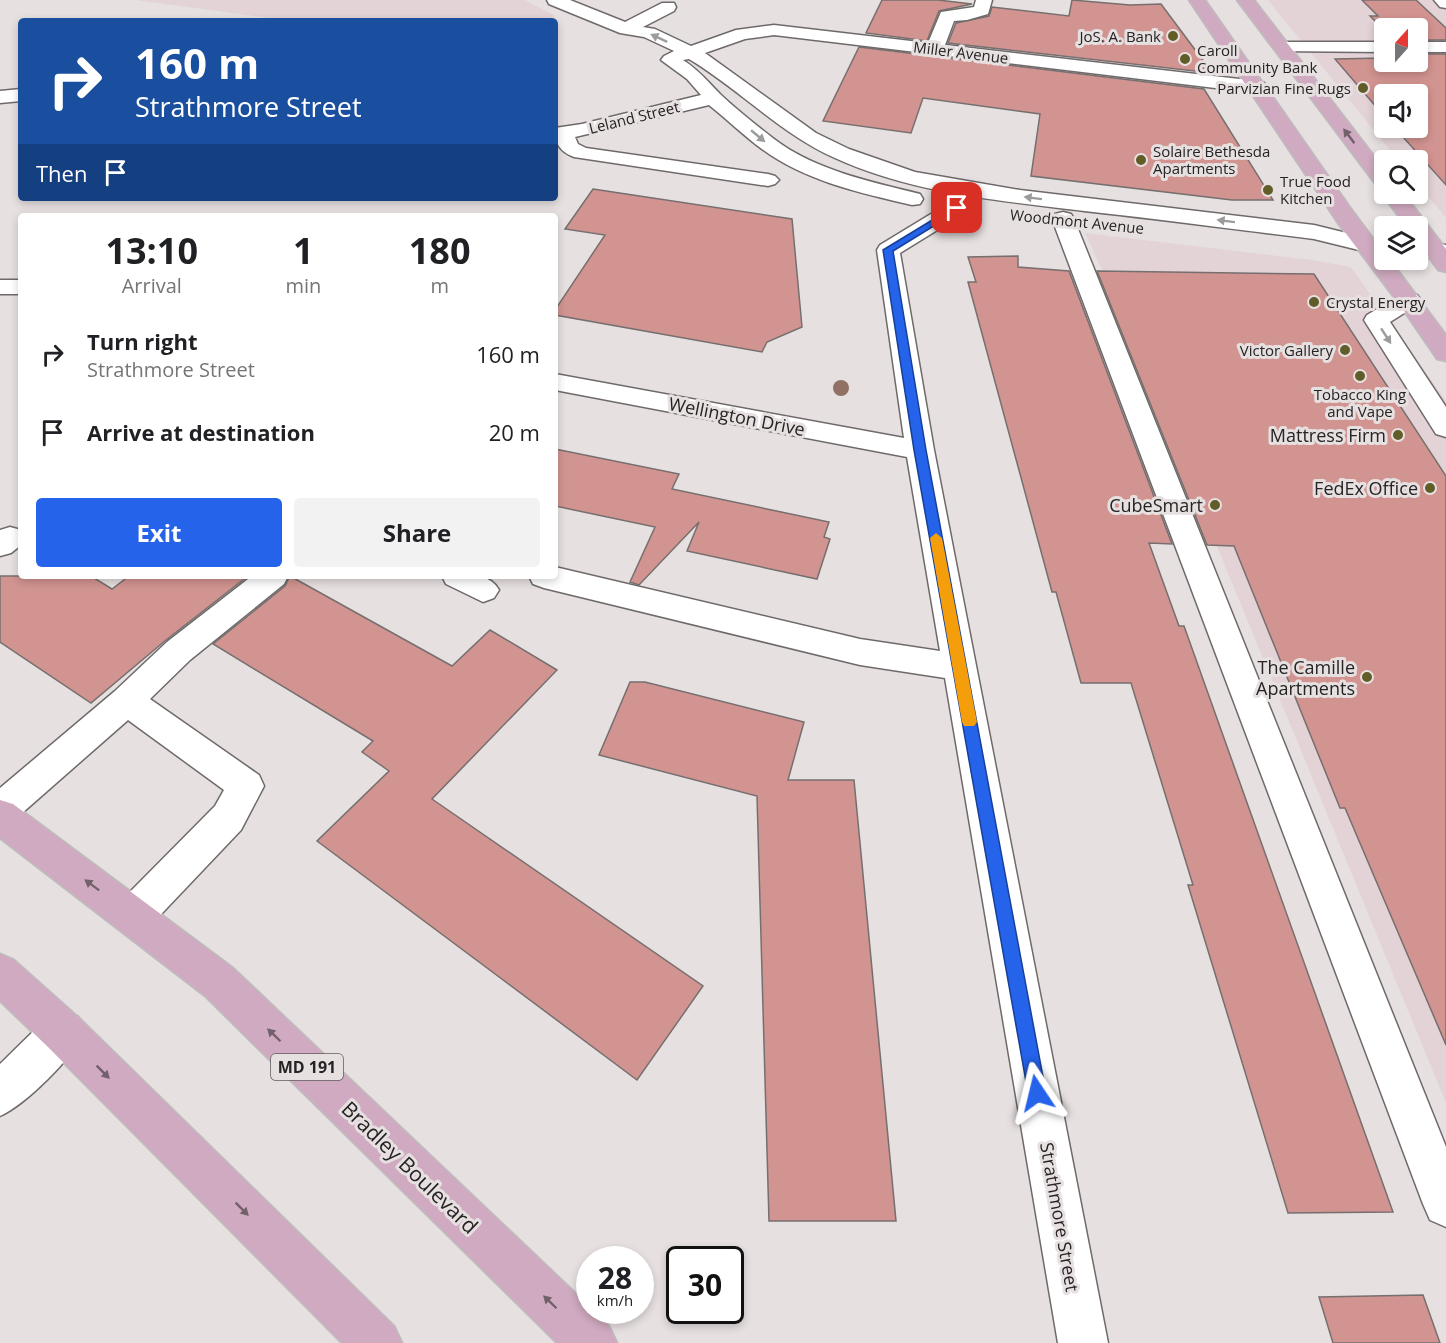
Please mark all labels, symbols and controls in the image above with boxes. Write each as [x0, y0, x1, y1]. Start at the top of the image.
north arrow [1374, 18, 1428, 72]
map controls [1374, 18, 1428, 270]
place label: JoS. A. Bank [1077, 26, 1161, 46]
marker: JoS. A. Bank [1166, 29, 1180, 43]
one-way arrow [651, 33, 668, 42]
text: 160 m [135, 34, 259, 91]
street label: Miller Avenue [912, 36, 1010, 68]
place label: Caroll Community Bank [1197, 40, 1317, 77]
icon: right [36, 42, 114, 120]
marker: Caroll Community Bank [1178, 52, 1192, 66]
place label: Parvizian Fine Rugs [1217, 78, 1351, 98]
marker: Parvizian Fine Rugs [1356, 81, 1370, 95]
button: sound [1374, 84, 1428, 138]
text: Strathmore Street [135, 88, 362, 125]
street label: Leland Street [587, 96, 681, 138]
one-way arrow [1344, 128, 1356, 143]
one-way arrow [750, 129, 766, 142]
place label: Solaire Bethesda Apartments [1153, 141, 1270, 178]
button: search [1374, 150, 1428, 204]
marker: Solaire Bethesda Apartments [1134, 153, 1148, 167]
icon: arrive [99, 156, 132, 189]
text: Then [36, 158, 87, 188]
place label: True Food Kitchen [1280, 171, 1351, 208]
pin [931, 182, 982, 233]
marker: True Food Kitchen [1261, 183, 1275, 197]
icon: arrive [940, 191, 973, 224]
one-way arrow [1023, 193, 1042, 203]
street label: Woodmont Avenue [1009, 204, 1145, 238]
one-way arrow [1217, 216, 1236, 226]
button: layers [1374, 216, 1428, 270]
text: 13:10 [105, 226, 198, 275]
text: 1 [293, 226, 314, 275]
text: 180 [409, 226, 471, 275]
text: Arrival [122, 272, 182, 299]
text: min [285, 272, 321, 299]
text: m [430, 272, 449, 299]
place label: Crystal Energy [1326, 292, 1426, 312]
marker: Crystal Energy [1307, 295, 1321, 309]
text: Turn right [87, 326, 198, 356]
one-way arrow [1380, 328, 1392, 344]
icon: right [36, 338, 69, 371]
text: 160 m [476, 339, 540, 369]
place label: Victor Gallery [1240, 340, 1333, 360]
marker: Victor Gallery [1338, 343, 1352, 357]
text: Strathmore Street [87, 356, 255, 383]
marker: Tobacco King and Vape [1353, 369, 1367, 383]
place label: Tobacco King and Vape [1314, 384, 1406, 421]
street label: Wellington Drive [667, 391, 807, 441]
icon: arrive [36, 416, 69, 449]
text: Arrive at destination [87, 417, 315, 447]
text: 20 m [489, 417, 540, 447]
place label: Mattress Firm [1270, 423, 1386, 447]
marker: Mattress Firm [1391, 428, 1405, 442]
place label: FedEx Office [1314, 476, 1418, 500]
marker: FedEx Office [1423, 481, 1437, 495]
place label: CubeSmart [1109, 493, 1203, 517]
button: Exit [36, 498, 282, 567]
button: Share [294, 498, 540, 567]
marker: CubeSmart [1208, 498, 1222, 512]
place label: The Camille Apartments [1256, 655, 1355, 700]
marker: The Camille Apartments [1360, 670, 1374, 684]
one-way arrow [84, 879, 100, 891]
one-way arrow [268, 1029, 282, 1043]
road number: MD 191 [271, 1054, 343, 1080]
position arrow [1005, 1061, 1069, 1125]
one-way arrow [96, 1064, 110, 1078]
street label: Bradley Boulevard [336, 1095, 484, 1239]
street label: Strathmore Street [1035, 1141, 1085, 1293]
one-way arrow [234, 1202, 249, 1216]
speed limit sign: 30 [666, 1246, 744, 1324]
text: 28 [598, 1257, 632, 1298]
text: km/h [597, 1290, 633, 1310]
one-way arrow [544, 1296, 558, 1310]

